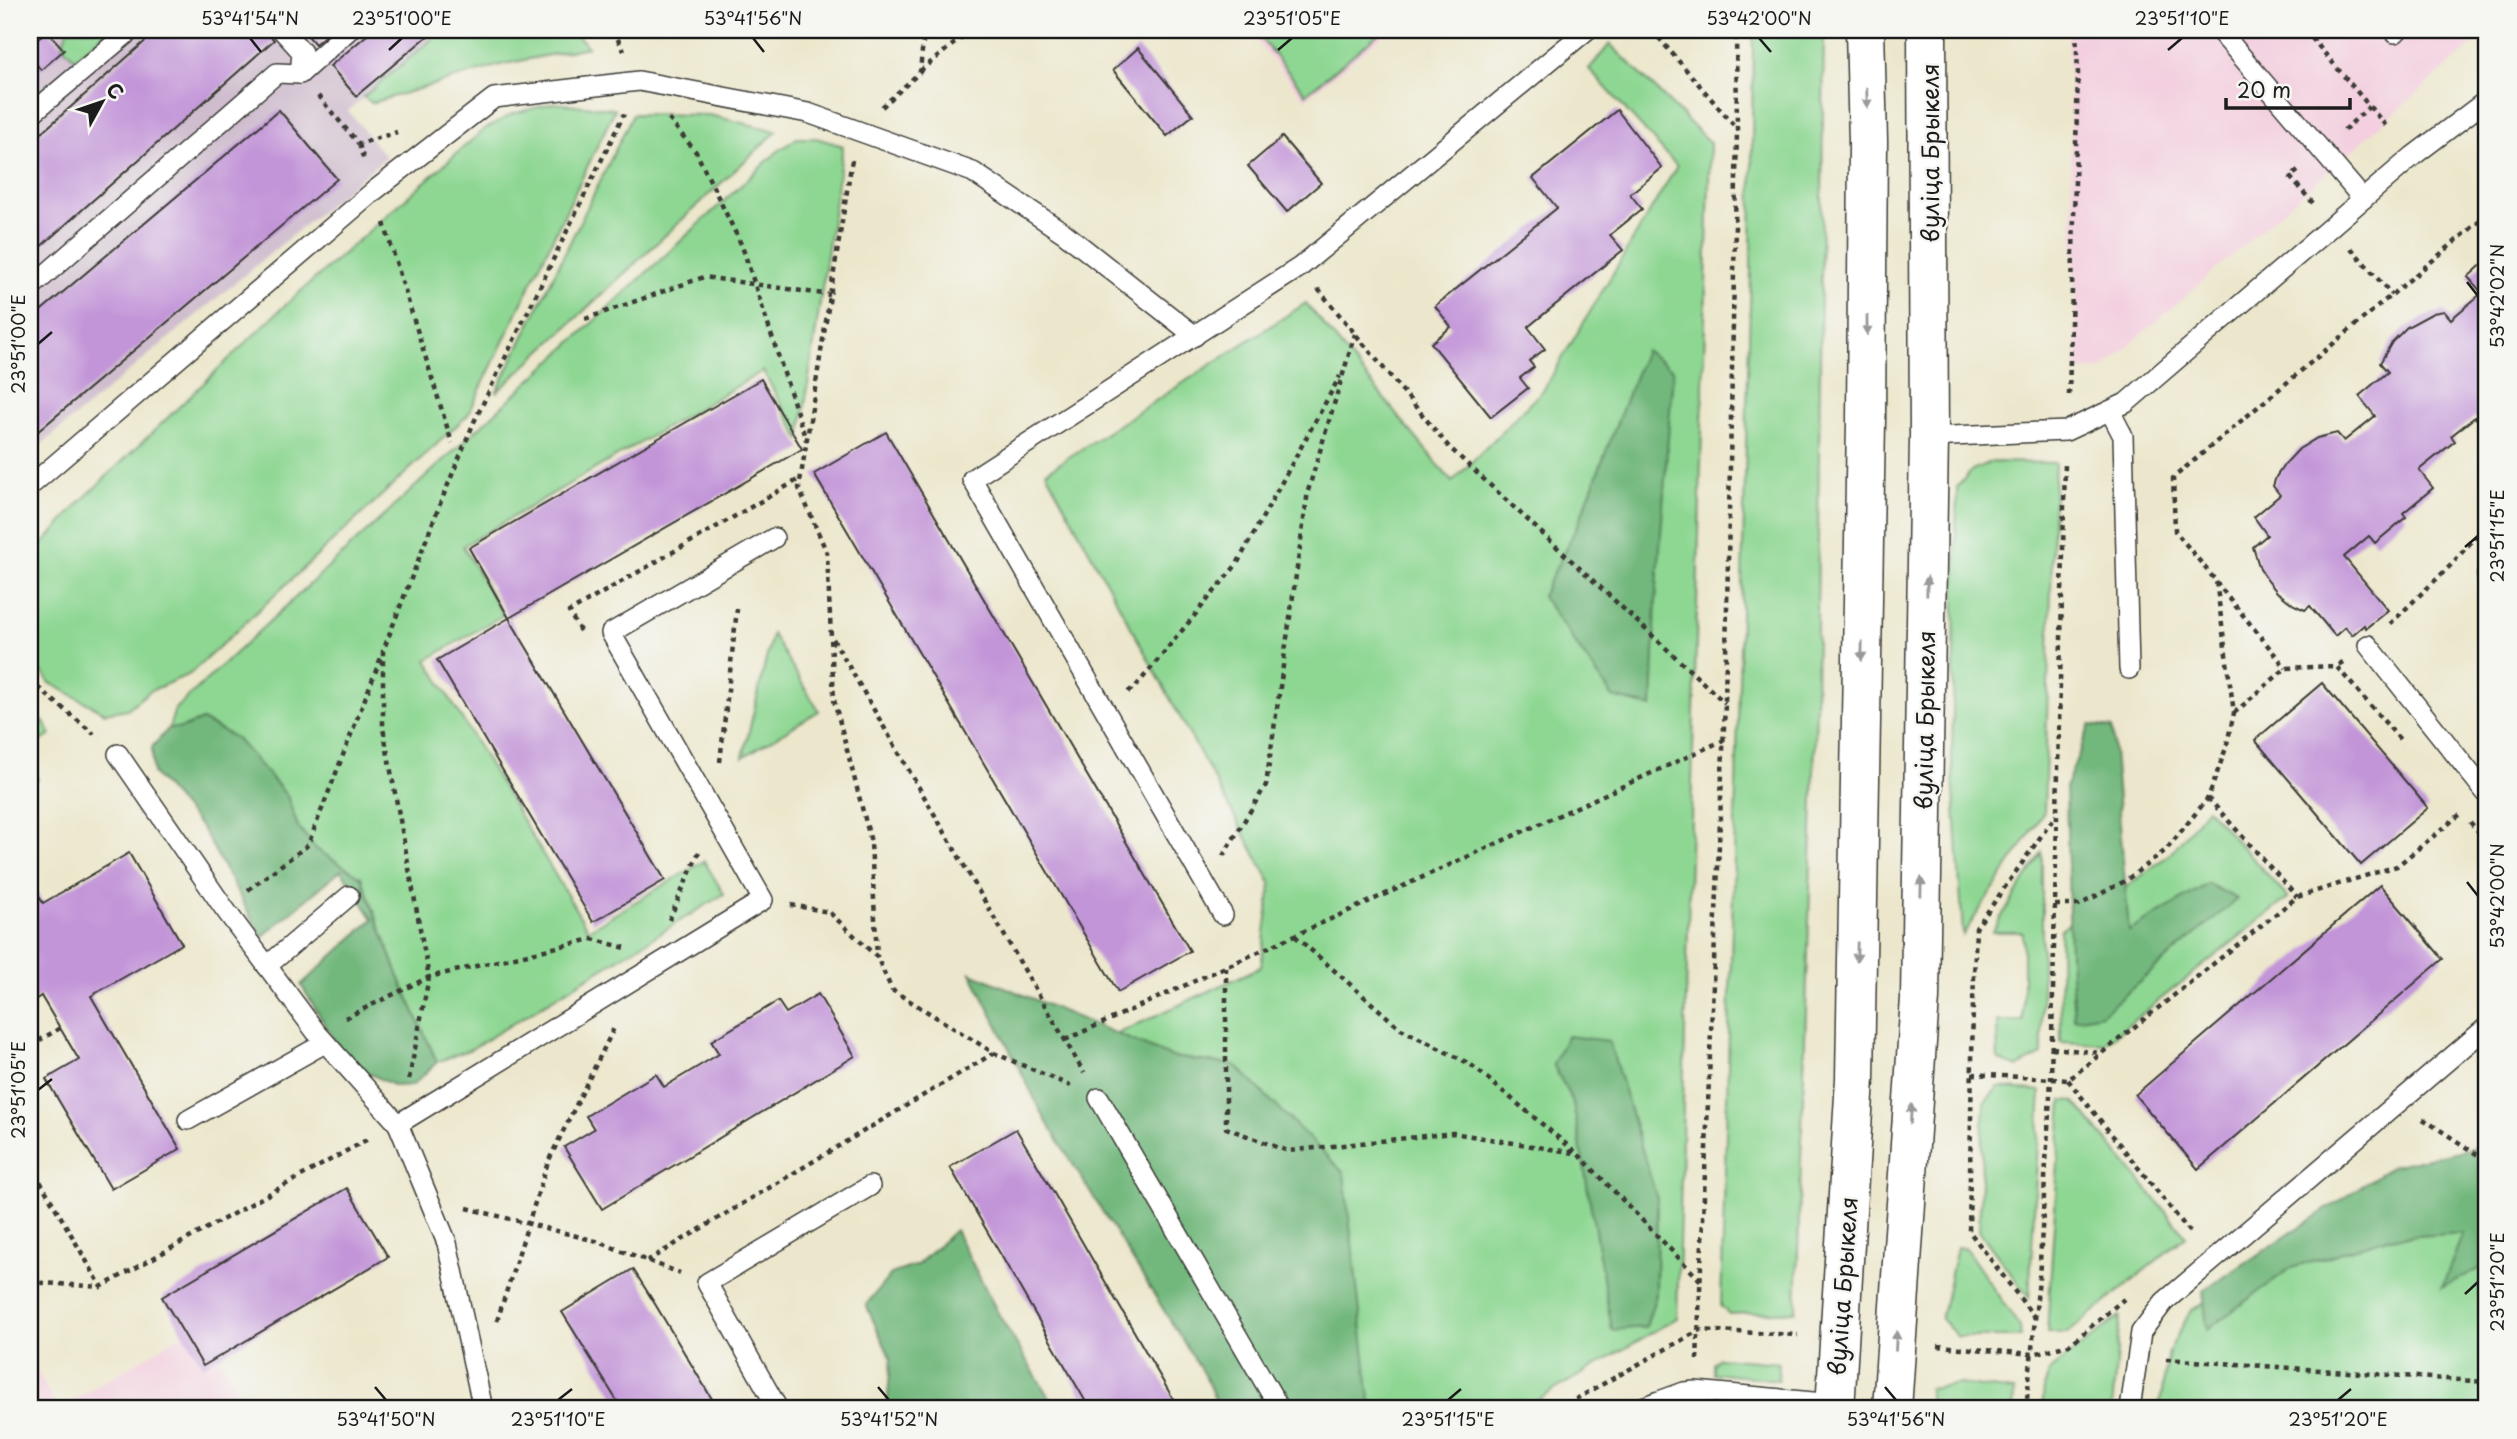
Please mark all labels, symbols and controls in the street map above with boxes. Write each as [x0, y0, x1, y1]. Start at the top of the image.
text: 53°41'54"N [201, 4, 299, 31]
text: 23°51'00"E [352, 4, 452, 31]
text: 53°41'56"N [704, 4, 802, 31]
text: 23°51'05"E [1243, 4, 1341, 31]
text: 53°42'00"N [1706, 4, 1812, 31]
text: 23°51'10"E [2135, 4, 2229, 31]
street label: вуліца Брыкеля [1912, 63, 1947, 243]
north arrow [66, 66, 136, 136]
scale bar [2226, 66, 2351, 110]
text: 20 m [2237, 73, 2291, 105]
text: С [100, 76, 131, 105]
one-way arrow [1861, 87, 1872, 109]
text: 53°42'02"N [2483, 244, 2510, 348]
text: 23°51'00"E [4, 294, 31, 394]
one-way arrow [1861, 315, 1873, 337]
text: 23°51'15"E [2483, 489, 2510, 583]
one-way arrow [1921, 575, 1933, 597]
street label: вуліца Брыкеля [1905, 630, 1943, 810]
one-way arrow [1856, 640, 1868, 662]
text: 53°42'00"N [2483, 843, 2510, 949]
one-way arrow [1916, 876, 1927, 898]
one-way arrow [1852, 941, 1863, 963]
text: 23°51'05"E [4, 1041, 31, 1139]
one-way arrow [1906, 1103, 1917, 1125]
street label: вуліца Брыкеля [1818, 1195, 1866, 1377]
text: 23°51'20"E [2483, 1232, 2510, 1332]
one-way arrow [1891, 1330, 1902, 1352]
text: 53°41'50"N [336, 1405, 436, 1432]
text: 23°51'10"E [511, 1405, 605, 1432]
text: 53°41'52"N [840, 1405, 938, 1432]
text: 23°51'15"E [1401, 1405, 1495, 1432]
text: 53°41'56"N [1847, 1405, 1945, 1432]
text: 23°51'20"E [2288, 1405, 2388, 1432]

